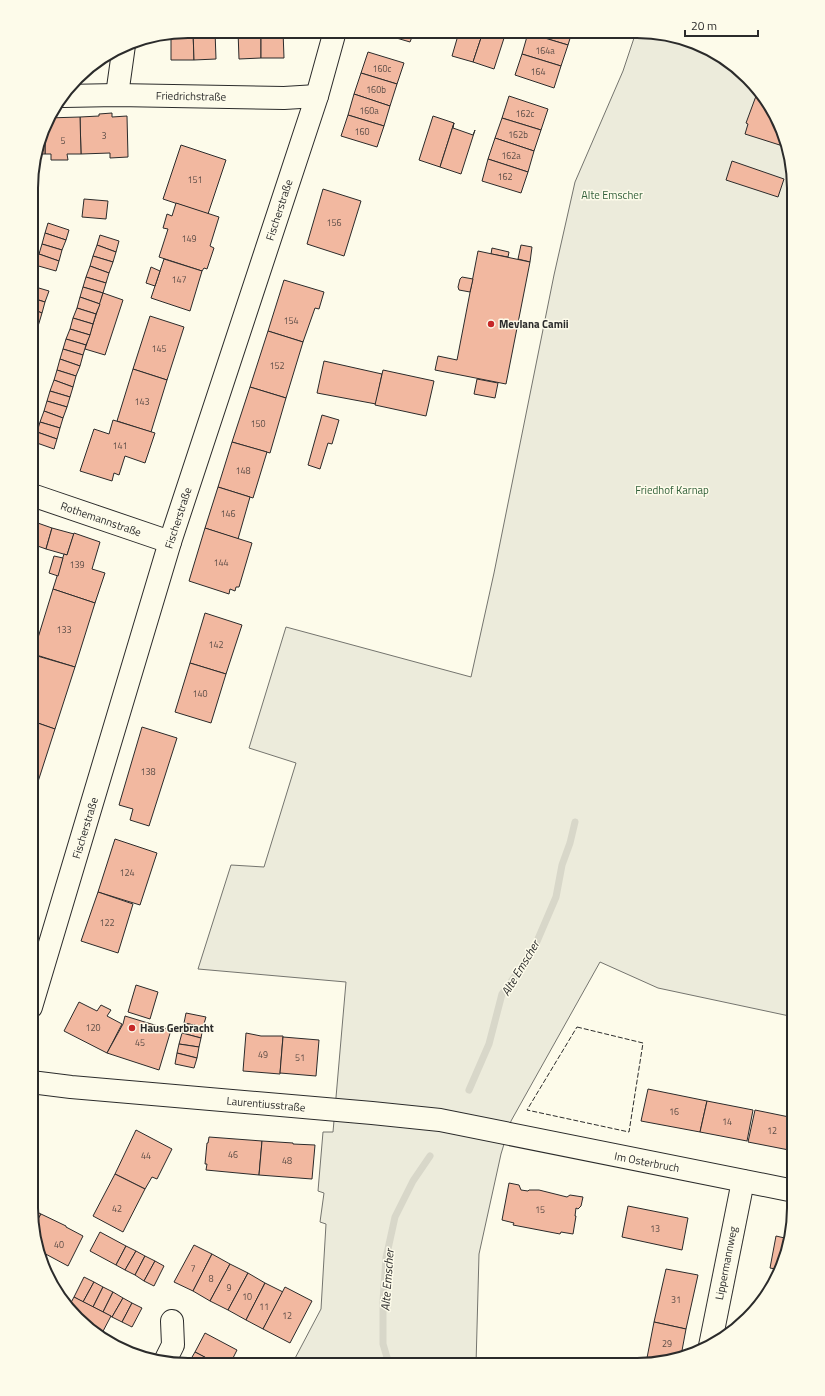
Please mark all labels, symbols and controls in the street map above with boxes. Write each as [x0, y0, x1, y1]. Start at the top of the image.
scale bar [685, 12, 758, 38]
text: 20 m [691, 16, 717, 35]
house number: 164a [535, 44, 555, 57]
house number: 160c [372, 62, 392, 75]
house number: 164 [530, 65, 546, 78]
house number: 160b [366, 83, 386, 96]
street label: Friedrichstraße [156, 87, 227, 105]
house number: 160a [359, 104, 379, 117]
house number: 162c [515, 107, 535, 120]
house number: 160 [354, 125, 370, 138]
house number: 162b [508, 128, 528, 141]
house number: 3 [101, 129, 107, 142]
house number: 5 [60, 134, 66, 147]
house number: 162a [501, 149, 521, 162]
house number: 162 [497, 170, 513, 183]
house number: 151 [187, 173, 203, 186]
street label: Fischerstraße [262, 177, 297, 243]
park label: Alte Emscher [581, 187, 643, 203]
house number: 156 [326, 216, 342, 229]
house number: 149 [181, 232, 197, 245]
house number: 147 [171, 273, 187, 286]
house number: 154 [283, 314, 299, 327]
place label: Mevlana Camii [499, 316, 569, 332]
marker: Mevlana Camii [486, 319, 496, 329]
house number: 145 [151, 342, 167, 355]
house number: 152 [269, 359, 285, 372]
house number: 143 [134, 395, 150, 408]
house number: 150 [250, 417, 266, 430]
house number: 141 [112, 439, 128, 452]
house number: 148 [235, 464, 251, 477]
park label: Friedhof Karnap [635, 482, 709, 498]
street label: Fischerstraße [161, 485, 196, 551]
street label: Rothemannstraße [58, 498, 144, 540]
house number: 146 [220, 507, 236, 520]
house number: 144 [213, 556, 229, 569]
house number: 139 [69, 558, 85, 571]
house number: 133 [56, 623, 72, 636]
house number: 142 [208, 638, 224, 651]
house number: 140 [192, 687, 208, 700]
house number: 138 [140, 765, 156, 778]
street label: Fischerstraße [68, 795, 102, 861]
house number: 124 [119, 866, 135, 879]
house number: 122 [99, 916, 115, 929]
water label: Alte Emscher [496, 935, 545, 999]
place label: Haus Gerbracht [140, 1020, 214, 1036]
house number: 120 [85, 1021, 101, 1034]
marker: Haus Gerbracht [127, 1023, 137, 1033]
house number: 45 [135, 1036, 145, 1049]
house number: 49 [258, 1048, 268, 1061]
house number: 51 [295, 1051, 305, 1064]
street label: Laurentiusstraße [226, 1093, 307, 1115]
house number: 16 [669, 1105, 679, 1118]
house number: 14 [722, 1115, 732, 1128]
house number: 12 [767, 1124, 777, 1137]
house number: 46 [228, 1148, 238, 1161]
street label: Im Osterbruch [613, 1148, 681, 1176]
house number: 44 [141, 1149, 151, 1162]
house number: 48 [282, 1154, 292, 1167]
house number: 42 [112, 1202, 122, 1215]
house number: 15 [535, 1203, 545, 1216]
house number: 13 [650, 1222, 660, 1235]
street label: Lippermannweg [711, 1225, 741, 1301]
house number: 40 [54, 1238, 64, 1251]
water label: Alte Emscher [375, 1246, 399, 1312]
house number: 7 [190, 1262, 196, 1275]
house number: 8 [208, 1272, 214, 1285]
house number: 9 [226, 1281, 232, 1294]
house number: 10 [242, 1290, 252, 1303]
house number: 31 [671, 1293, 681, 1306]
house number: 11 [259, 1300, 269, 1313]
house number: 12 [282, 1309, 292, 1322]
house number: 29 [662, 1337, 672, 1350]

